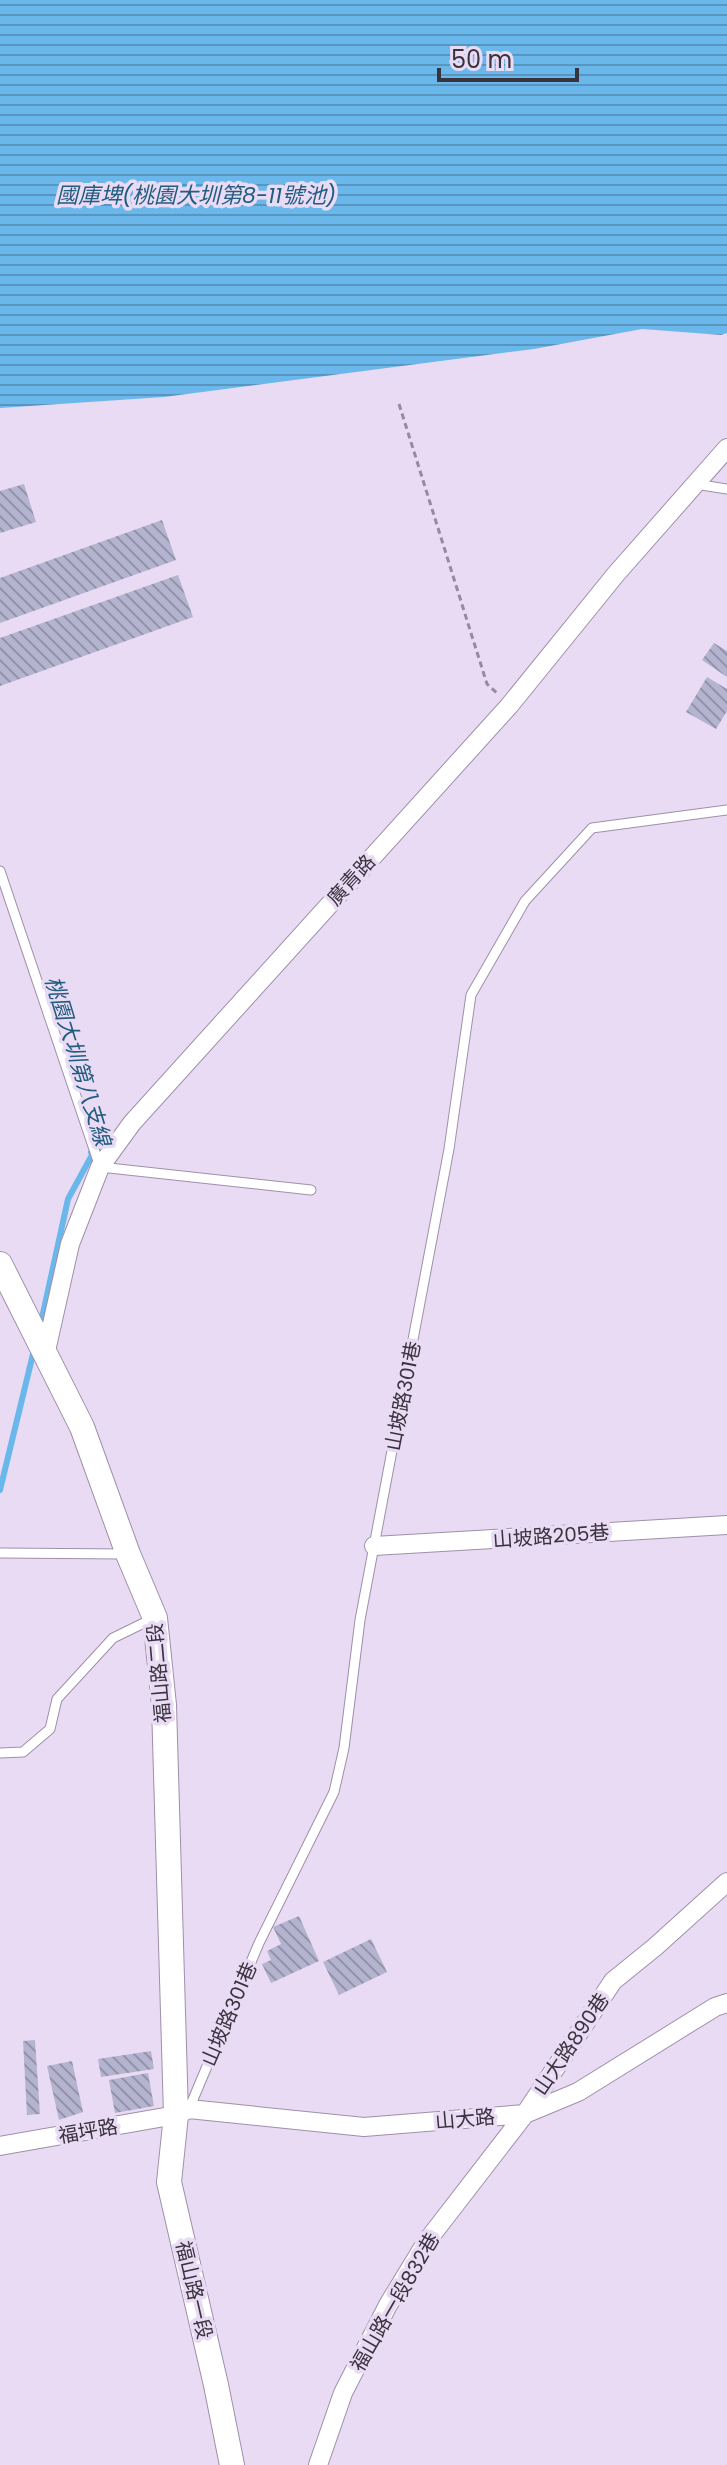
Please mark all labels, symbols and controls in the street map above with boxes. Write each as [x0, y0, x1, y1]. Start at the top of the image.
scale bar [439, 32, 577, 82]
text: 50 m [451, 43, 512, 76]
water label: 國庫埤(桃園大圳第8-11號池) [56, 180, 336, 211]
street label: 廣青路 [321, 848, 381, 912]
water label: 桃園大圳第八支線 [37, 972, 119, 1153]
street label: 山坡路301巷 [379, 1339, 427, 1453]
street label: 山坡路205巷 [492, 1518, 610, 1554]
street label: 福山路二段 [141, 1622, 177, 1724]
street label: 山坡路301巷 [194, 1958, 264, 2070]
street label: 山大路890巷 [526, 1987, 616, 2101]
street label: 山大路 [434, 2102, 496, 2136]
street label: 福坪路 [56, 2112, 120, 2150]
street label: 福山路一段832巷 [344, 2227, 446, 2377]
street label: 福山路一段 [169, 2238, 219, 2342]

